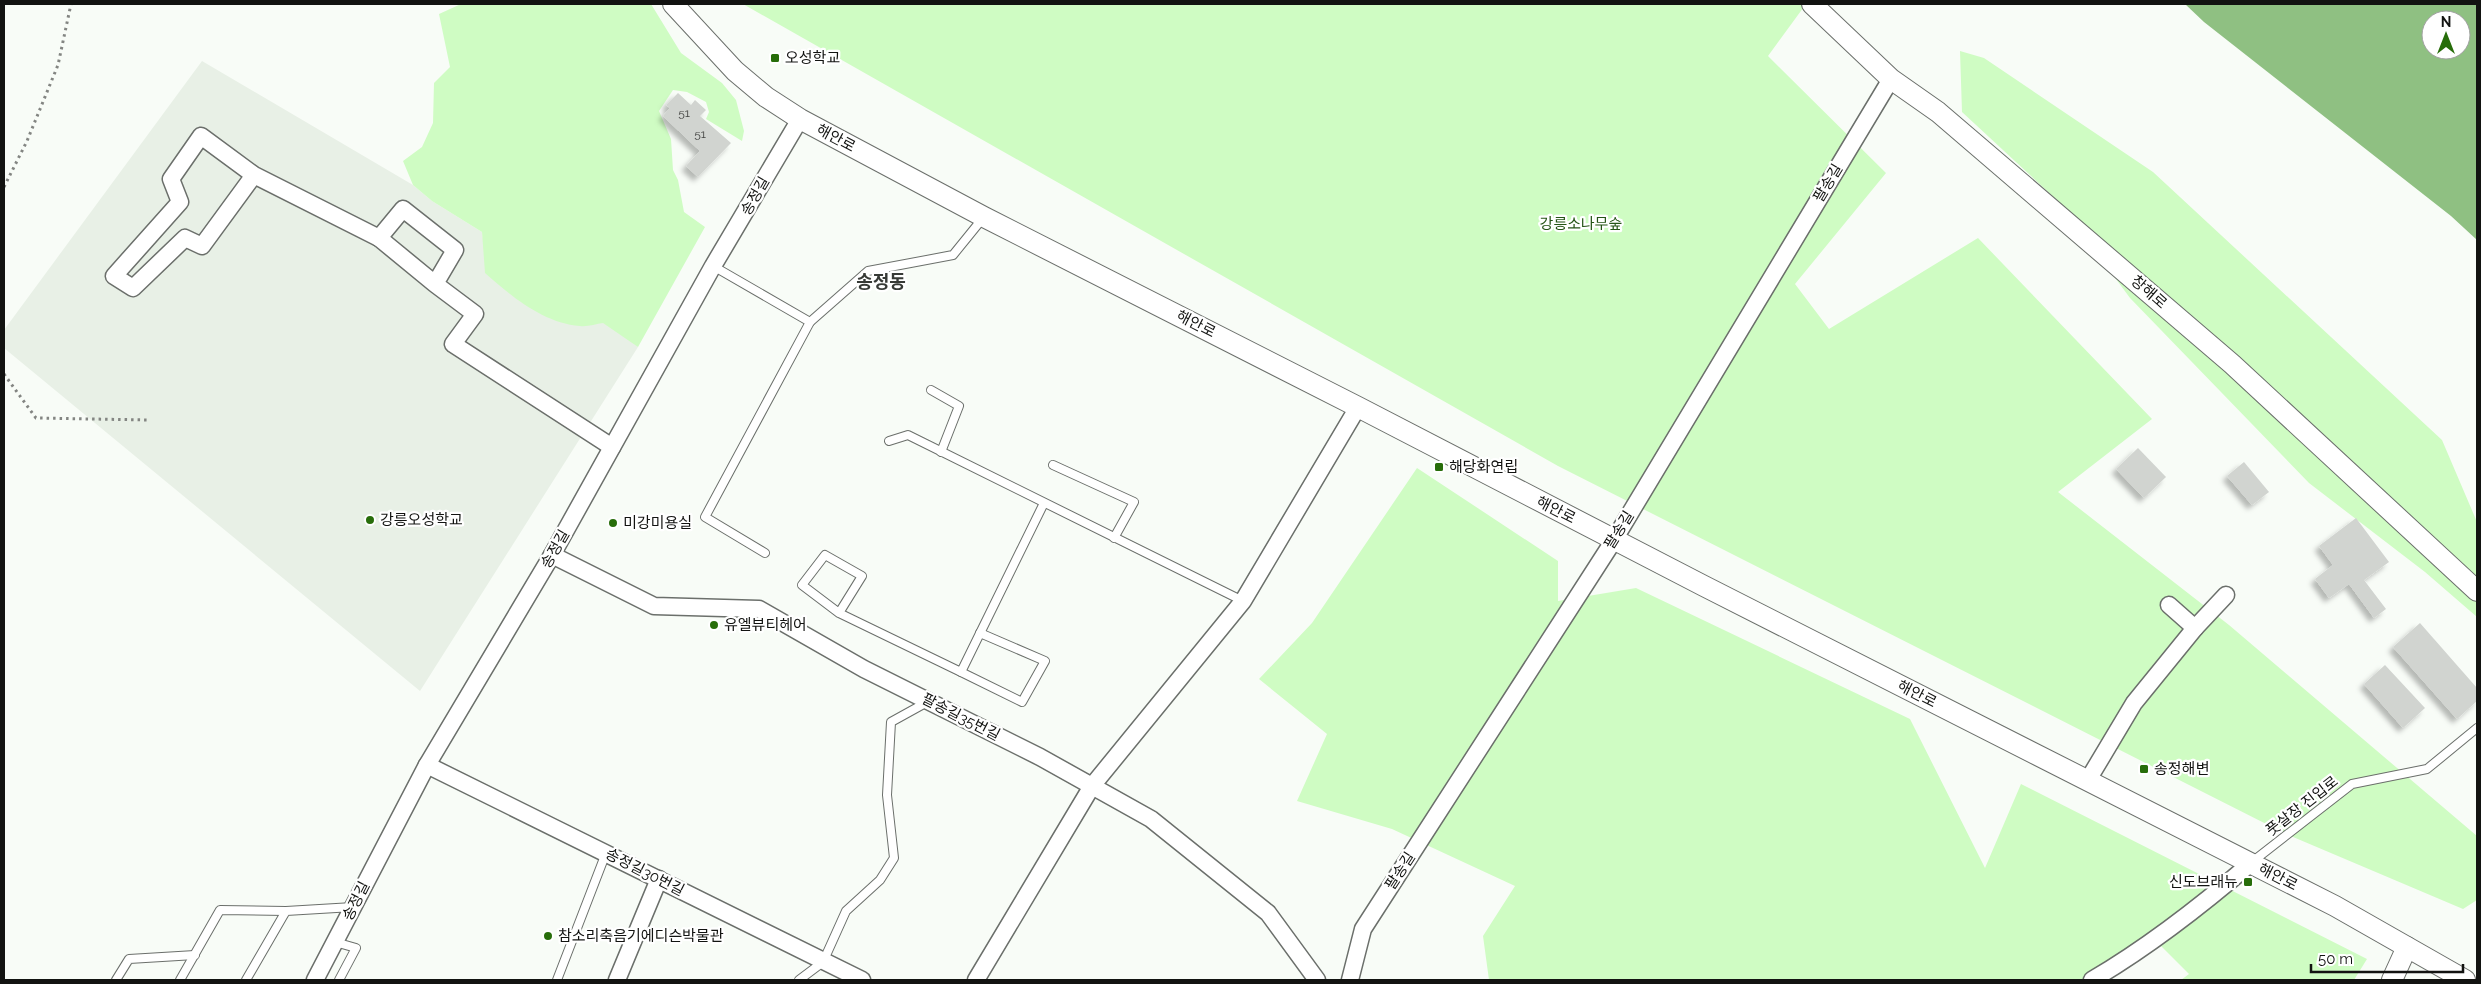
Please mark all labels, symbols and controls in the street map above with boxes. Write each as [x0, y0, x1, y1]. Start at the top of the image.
north arrow [2421, 10, 2471, 60]
text: N [2441, 14, 2451, 30]
place label: 오성학교 [785, 49, 840, 67]
marker: 오성학교 [769, 52, 781, 64]
house number: 51 [678, 106, 690, 120]
street label: 해안로 [813, 120, 859, 156]
house number: 51 [694, 127, 706, 141]
street label: 팔송길 [1810, 161, 1846, 205]
street label: 송정길 [737, 174, 773, 218]
park label: 강릉소나무숲 [1540, 215, 1622, 233]
district label: 송정동 [856, 271, 906, 292]
street label: 창해로 [2127, 272, 2171, 312]
street label: 해안로 [1173, 307, 1219, 341]
place label: 해당화연립 [1449, 458, 1518, 476]
marker: 해당화연립 [1433, 461, 1445, 473]
street label: 해안로 [1533, 493, 1579, 527]
street label: 팔송길 [1600, 508, 1638, 552]
place label: 강릉오성학교 [380, 511, 463, 529]
marker: 강릉오성학교 [364, 514, 376, 526]
place label: 미강미용실 [623, 514, 692, 532]
marker: 미강미용실 [607, 517, 619, 529]
street label: 송정길 [537, 527, 573, 571]
place label: 유엘뷰티헤어 [724, 616, 807, 634]
marker: 유엘뷰티헤어 [708, 619, 720, 631]
street label: 해안로 [1894, 677, 1940, 711]
street label: 팔송길35번길 [919, 690, 1003, 744]
place label: 송정해변 [2154, 760, 2209, 778]
marker: 송정해변 [2138, 763, 2150, 775]
street label: 풋살장 진입로 [2262, 772, 2342, 840]
street label: 송정길30번길 [603, 844, 687, 900]
street label: 팔송길 [1381, 849, 1419, 893]
street label: 해안로 [2255, 860, 2301, 894]
place label: 신도브래뉴 [2169, 873, 2238, 891]
marker: 신도브래뉴 [2242, 876, 2254, 888]
street label: 송정길 [339, 878, 373, 924]
place label: 참소리축음기에디슨박물관 [558, 927, 724, 945]
marker: 참소리축음기에디슨박물관 [542, 930, 554, 942]
scale bar [2311, 942, 2464, 974]
text: 50 m [2318, 950, 2353, 968]

